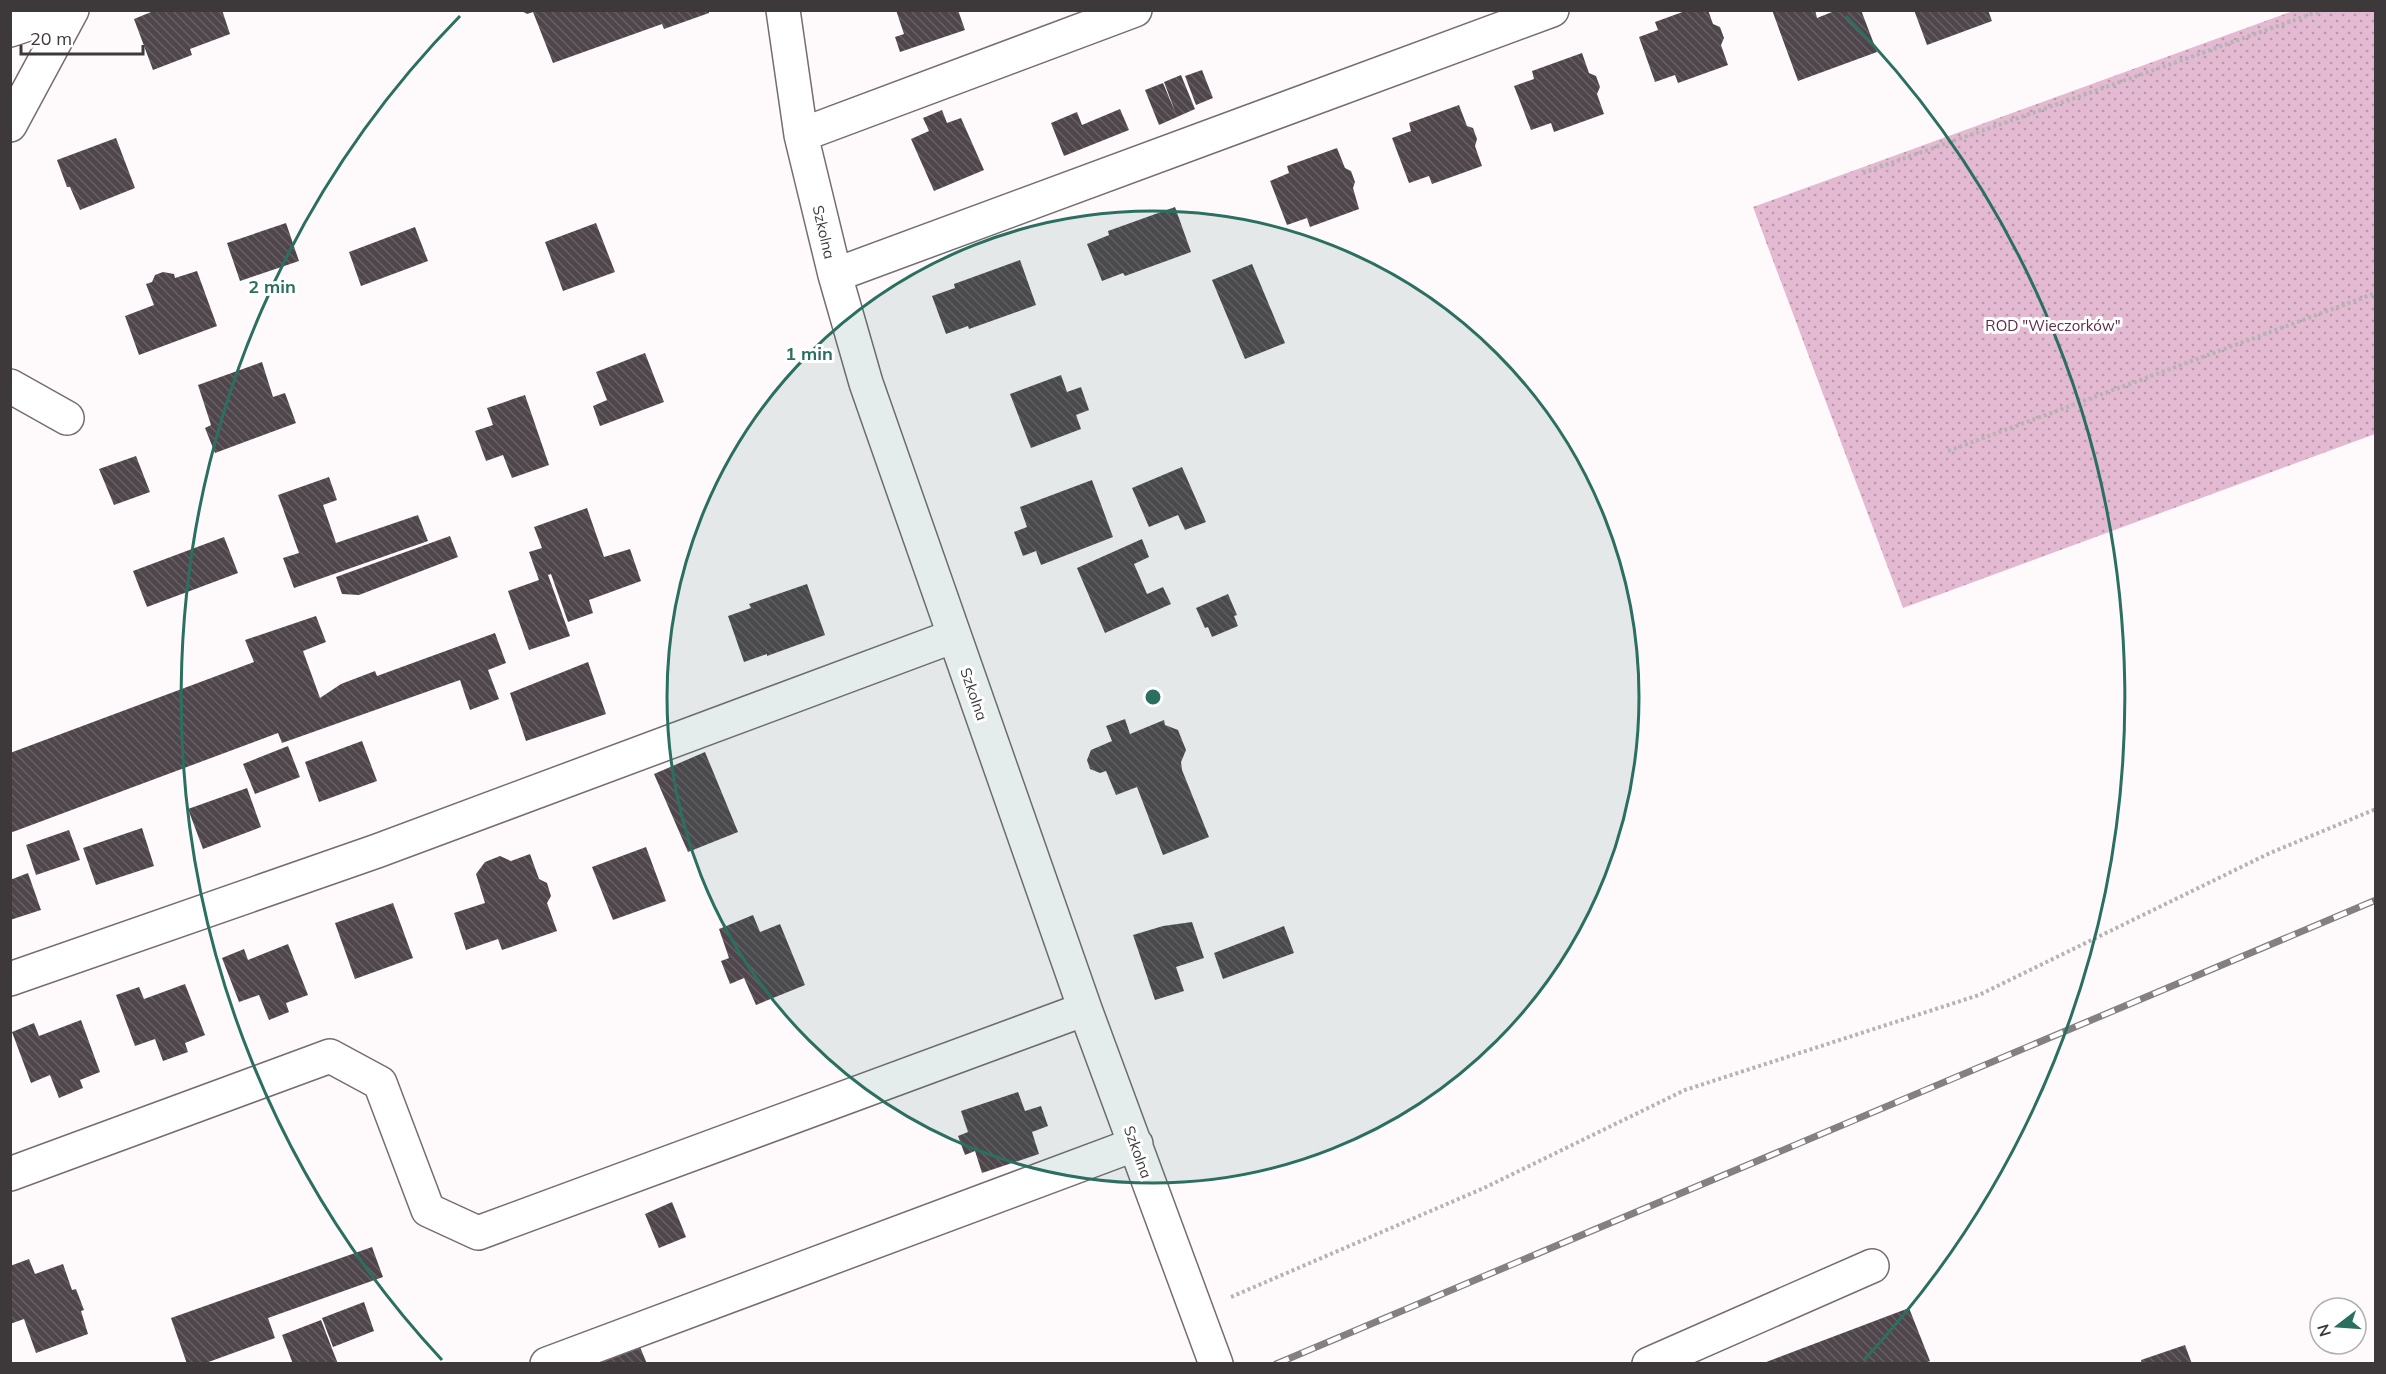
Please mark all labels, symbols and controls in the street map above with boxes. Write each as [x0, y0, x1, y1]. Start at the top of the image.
scale bar [21, 18, 142, 56]
text: 20 m [30, 27, 72, 50]
street label: Szkolna [809, 203, 839, 261]
text: 2 min [248, 275, 296, 298]
park label: ROD "Wieczorków" [1985, 316, 2121, 335]
text: 1 min [785, 342, 833, 365]
street label: Szkolna [956, 665, 992, 723]
centre of rings [1143, 687, 1163, 707]
street label: Szkolna [1120, 1123, 1156, 1181]
north arrow [2308, 1296, 2368, 1356]
text: N [2312, 1322, 2335, 1339]

